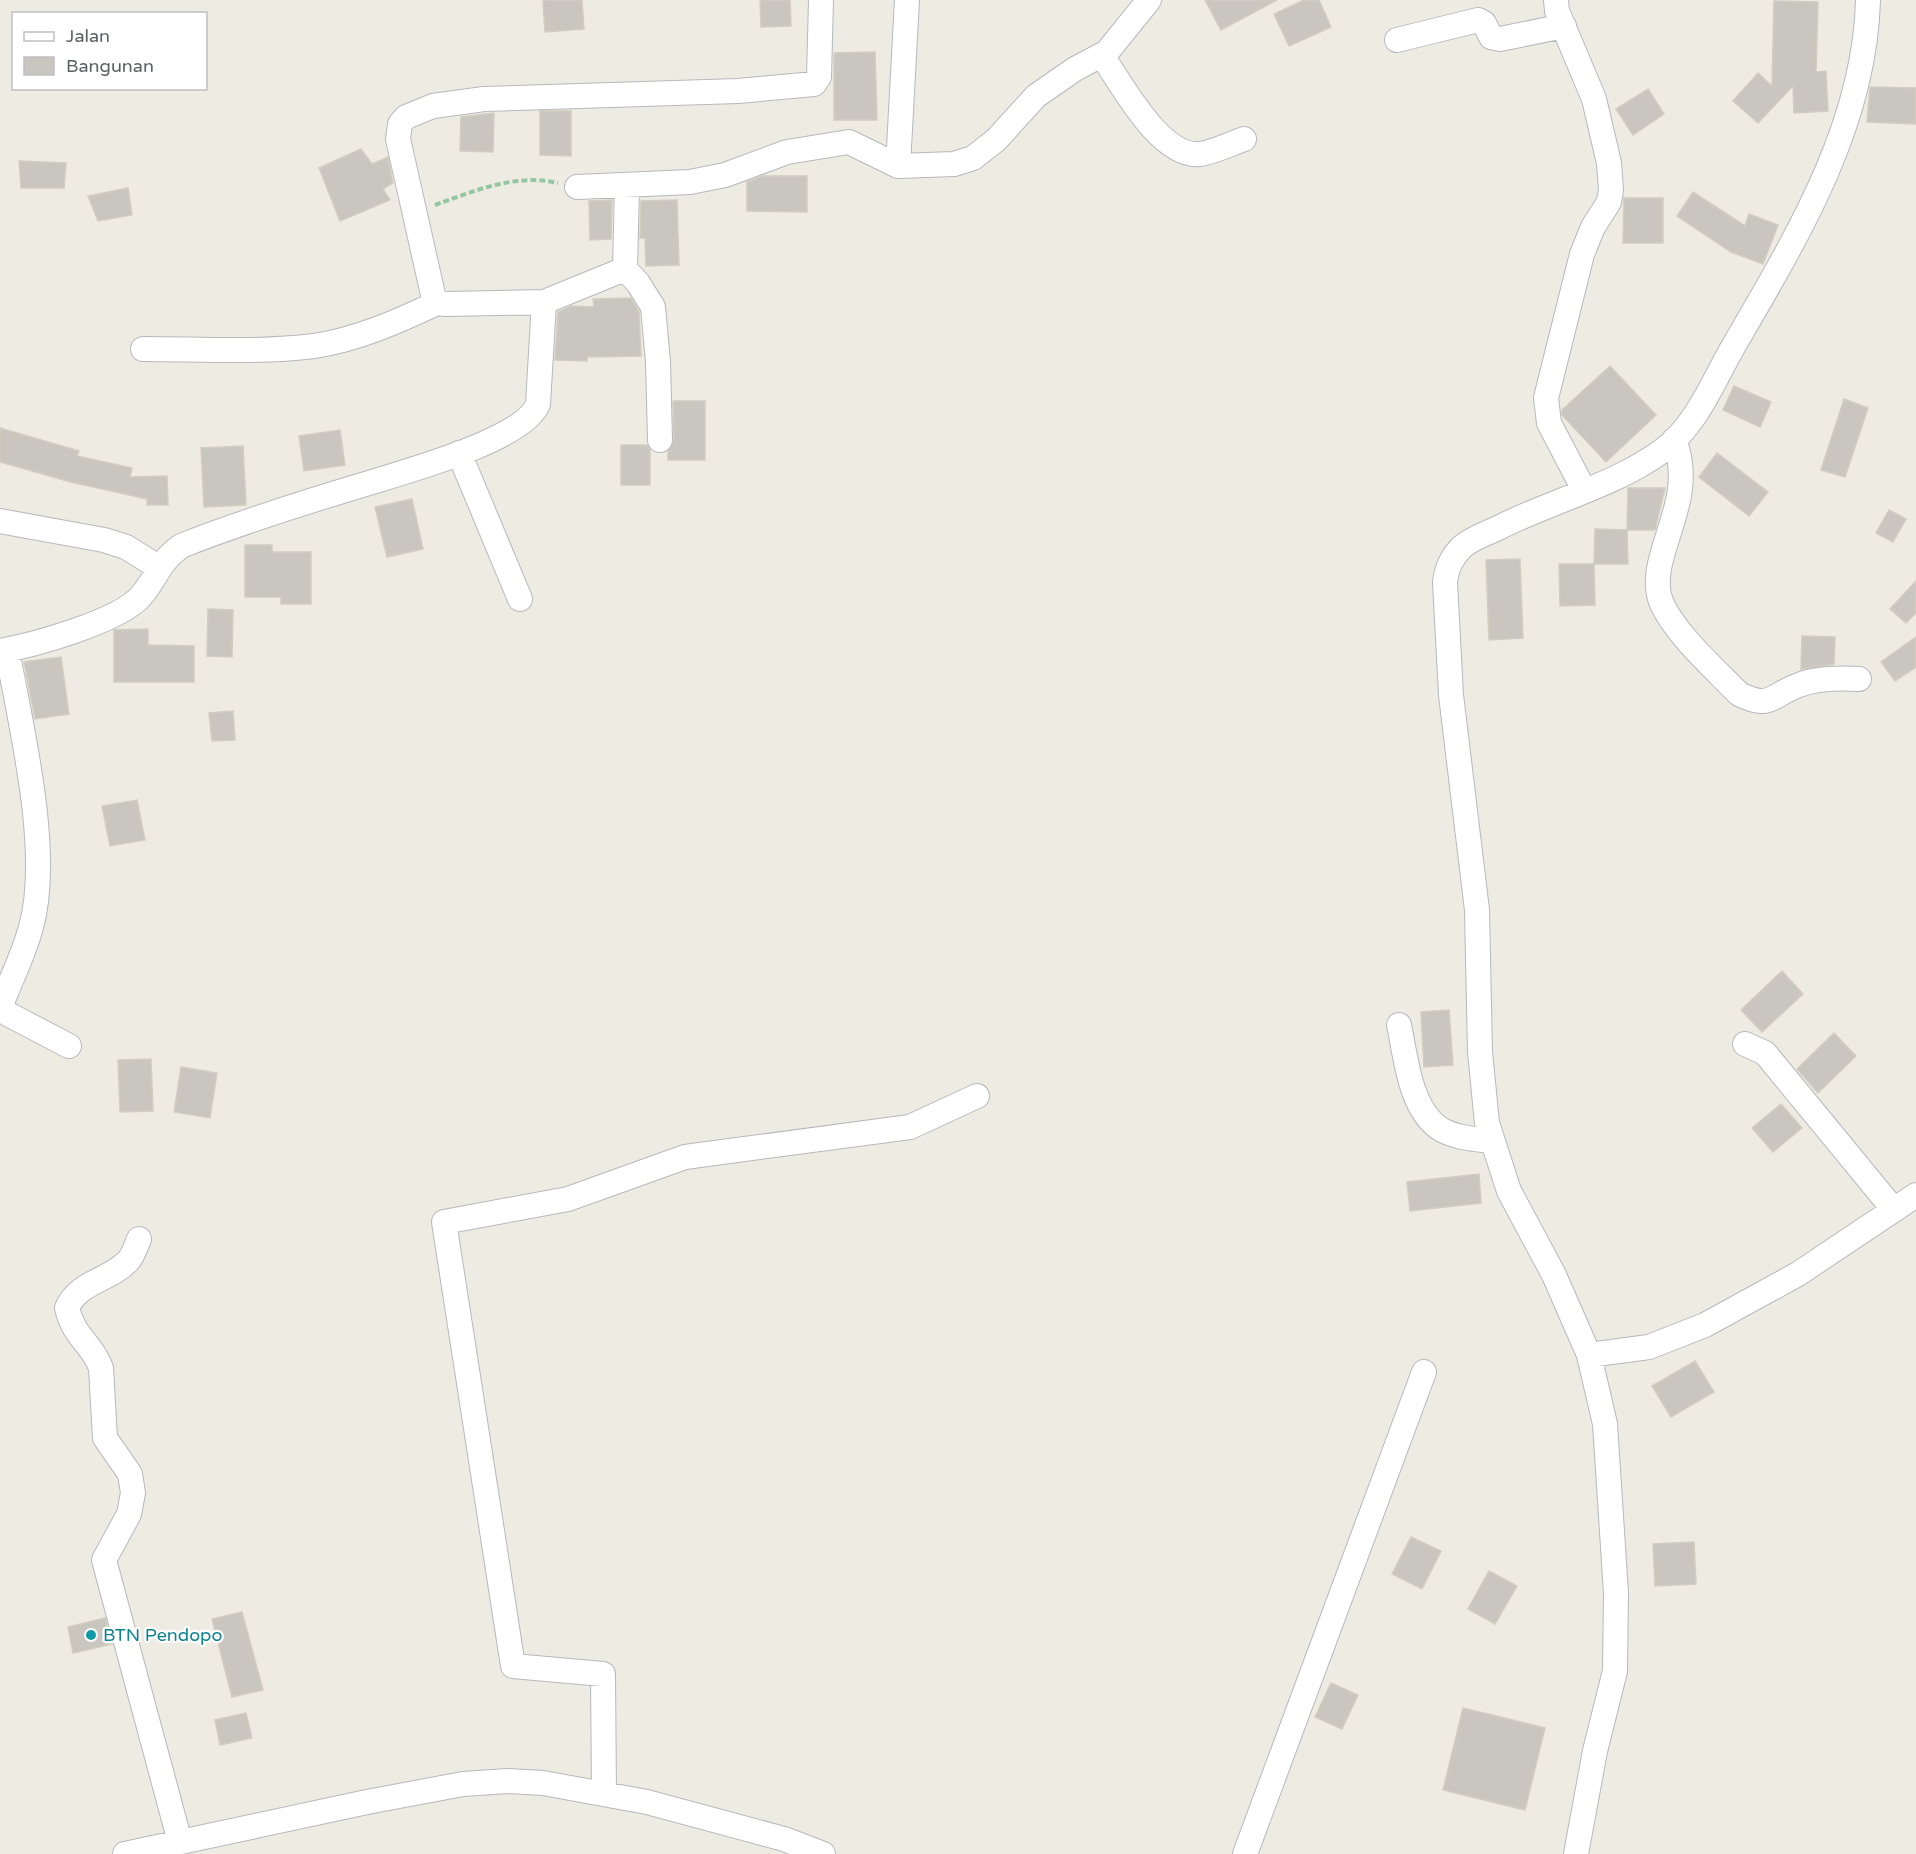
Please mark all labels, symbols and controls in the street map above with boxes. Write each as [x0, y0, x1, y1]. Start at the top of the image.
legend [12, 12, 207, 90]
text: Jalan [66, 25, 110, 47]
text: Bangunan [66, 55, 154, 77]
place label: BTN Pendopo [103, 1624, 222, 1646]
marker: BTN Pendopo [84, 1628, 98, 1642]

